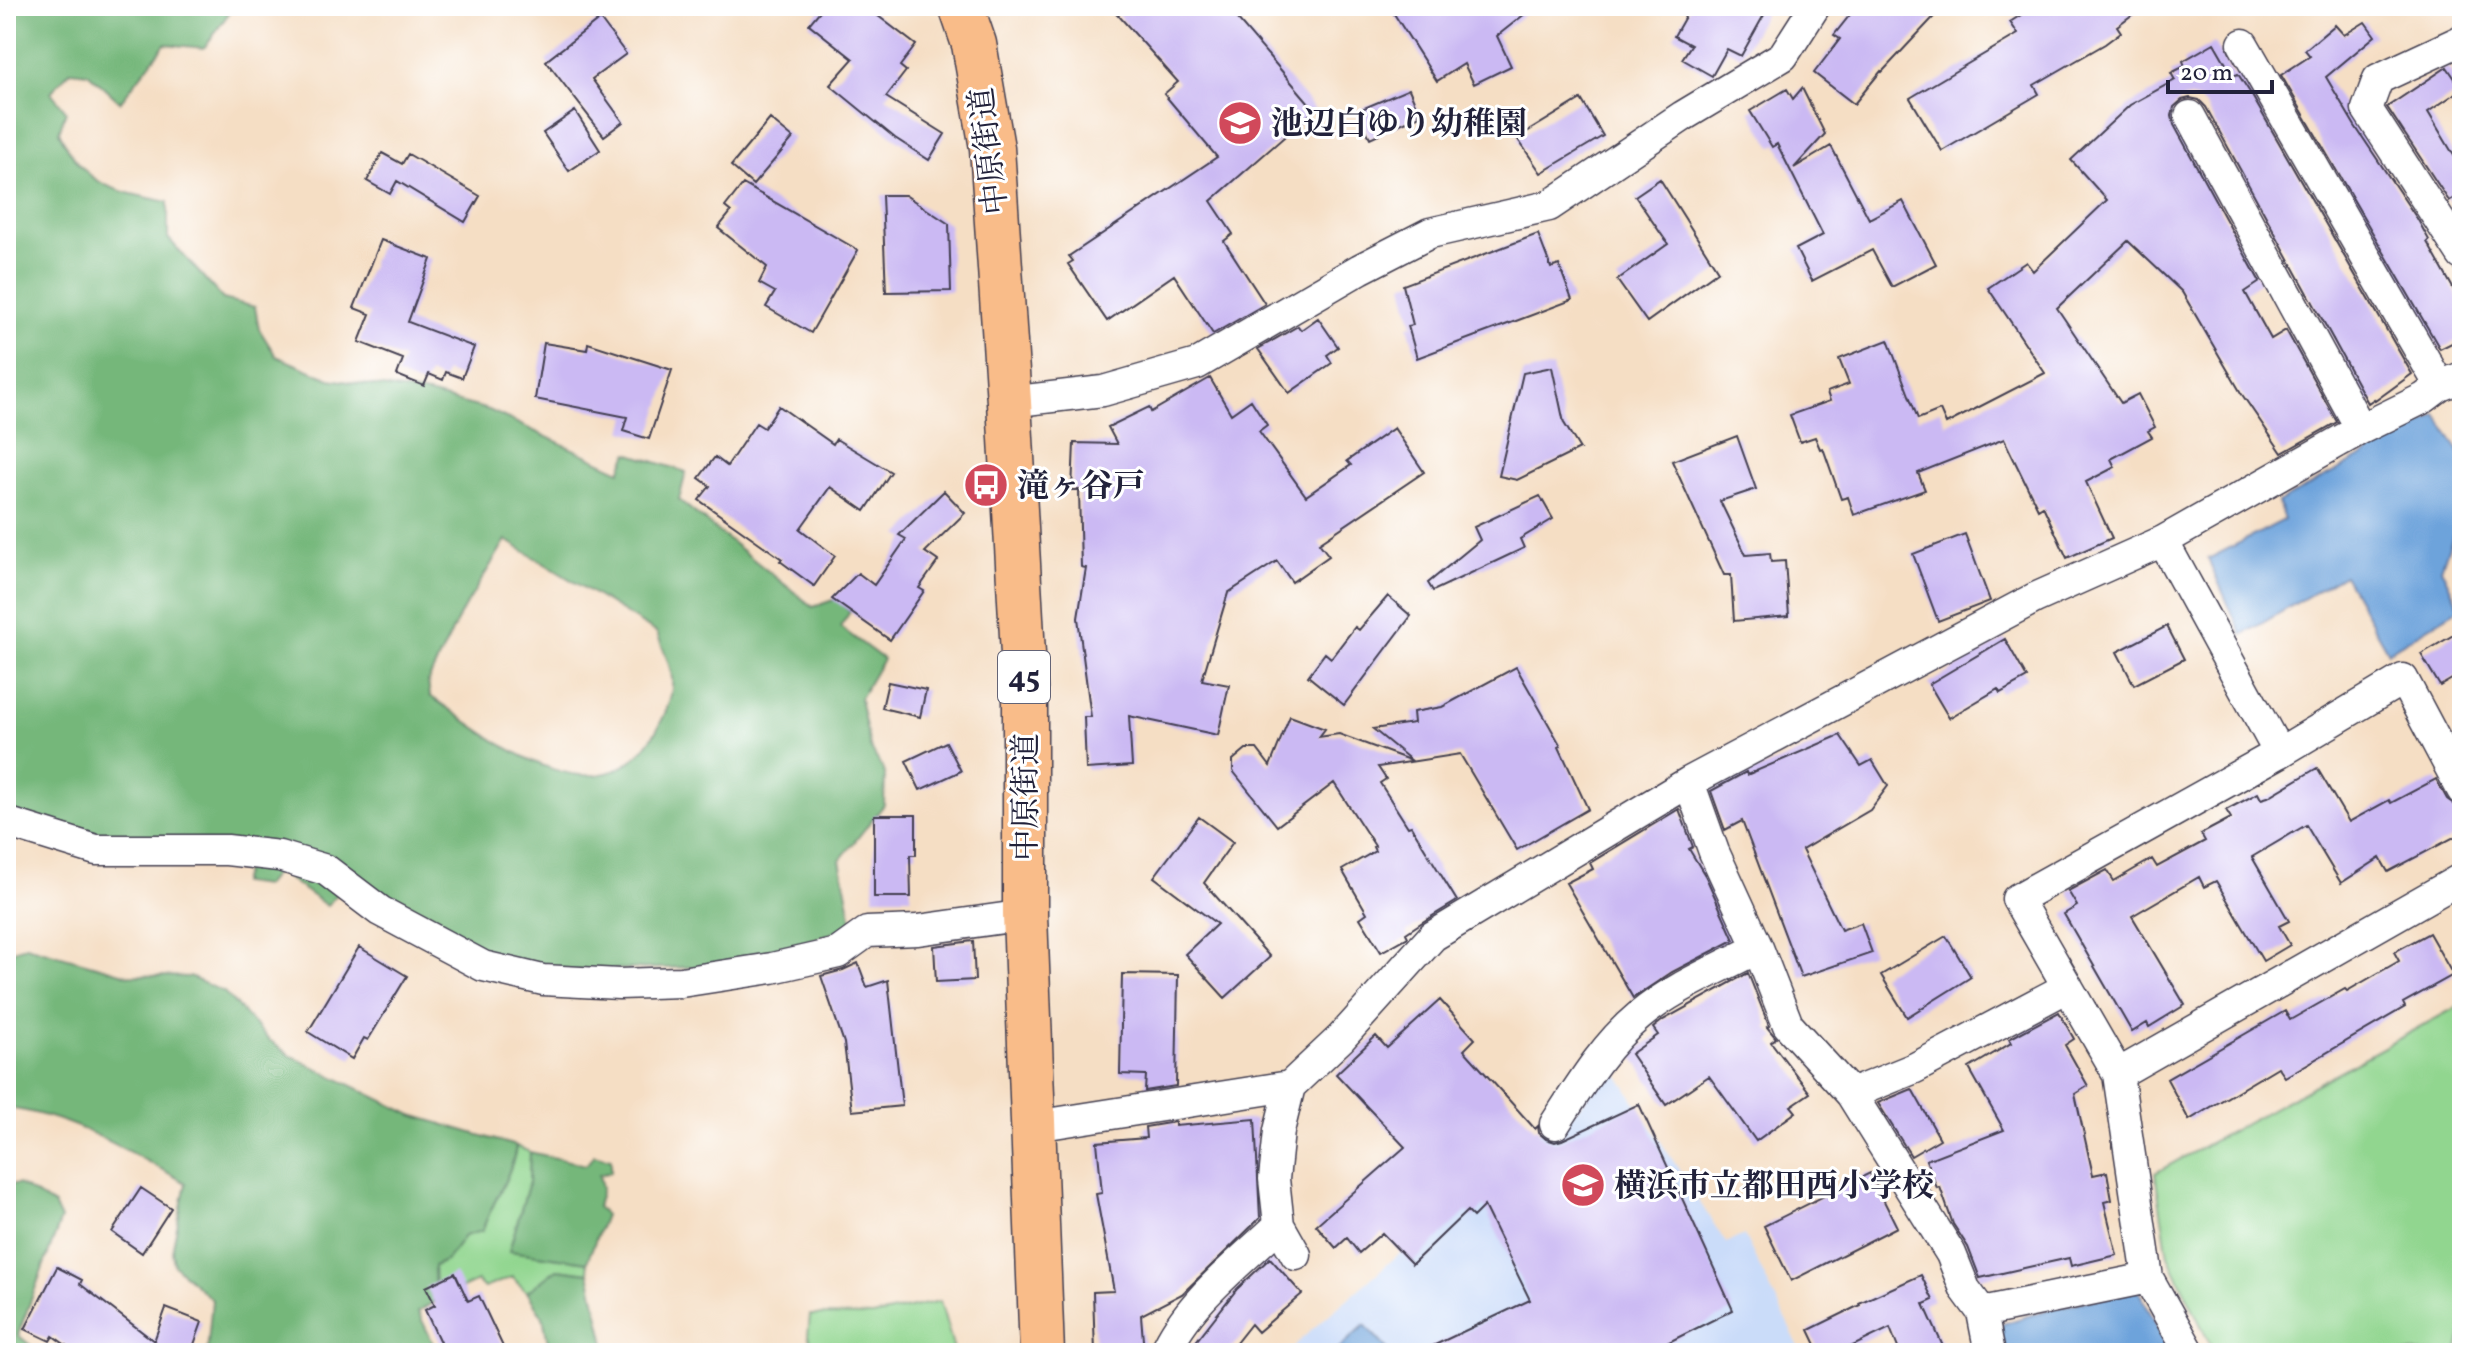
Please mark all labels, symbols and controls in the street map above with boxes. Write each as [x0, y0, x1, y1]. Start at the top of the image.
scale bar [2168, 44, 2272, 94]
text: 20 m [2180, 57, 2233, 91]
street label: 中原街道 [961, 84, 1021, 217]
school or university icon: 池辺白ゆり幼稚園 [1216, 99, 1264, 147]
place label: 池辺白ゆり幼稚園 [1271, 104, 1527, 148]
bus stop icon: 滝ヶ谷戸 [962, 461, 1010, 509]
place label: 滝ヶ谷戸 [1017, 466, 1145, 510]
road number: 45 [998, 651, 1050, 703]
street label: 中原街道 [1006, 733, 1050, 861]
school or university icon: 横浜市立都田西小学校 [1559, 1161, 1607, 1209]
place label: 横浜市立都田西小学校 [1614, 1166, 1934, 1210]

